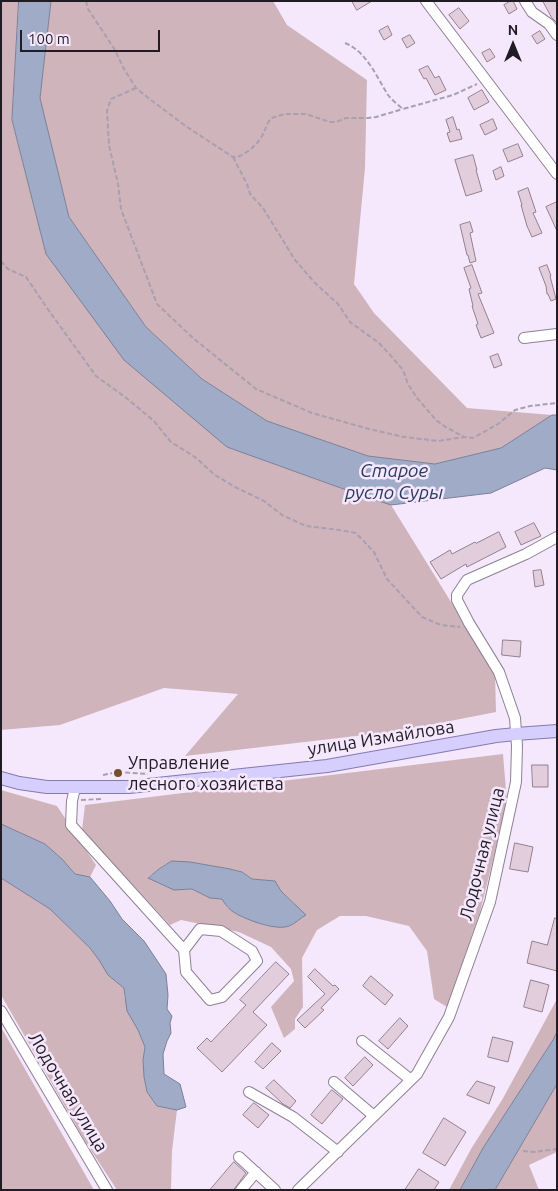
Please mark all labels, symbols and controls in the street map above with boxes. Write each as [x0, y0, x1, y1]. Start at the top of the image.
scale bar [22, 20, 162, 52]
north arrow [488, 20, 538, 70]
text: N [508, 22, 518, 38]
text: 100 m [28, 30, 70, 47]
water label: Старое русло Суры [345, 460, 443, 504]
street label: улица Измайлова [306, 716, 456, 760]
place label: Управление лесного хозяйства [128, 752, 284, 794]
marker: Управление лесного хозяйства [112, 767, 124, 779]
street label: Лодочная улица [455, 785, 509, 923]
street label: Лодочная улица [24, 1028, 112, 1156]

